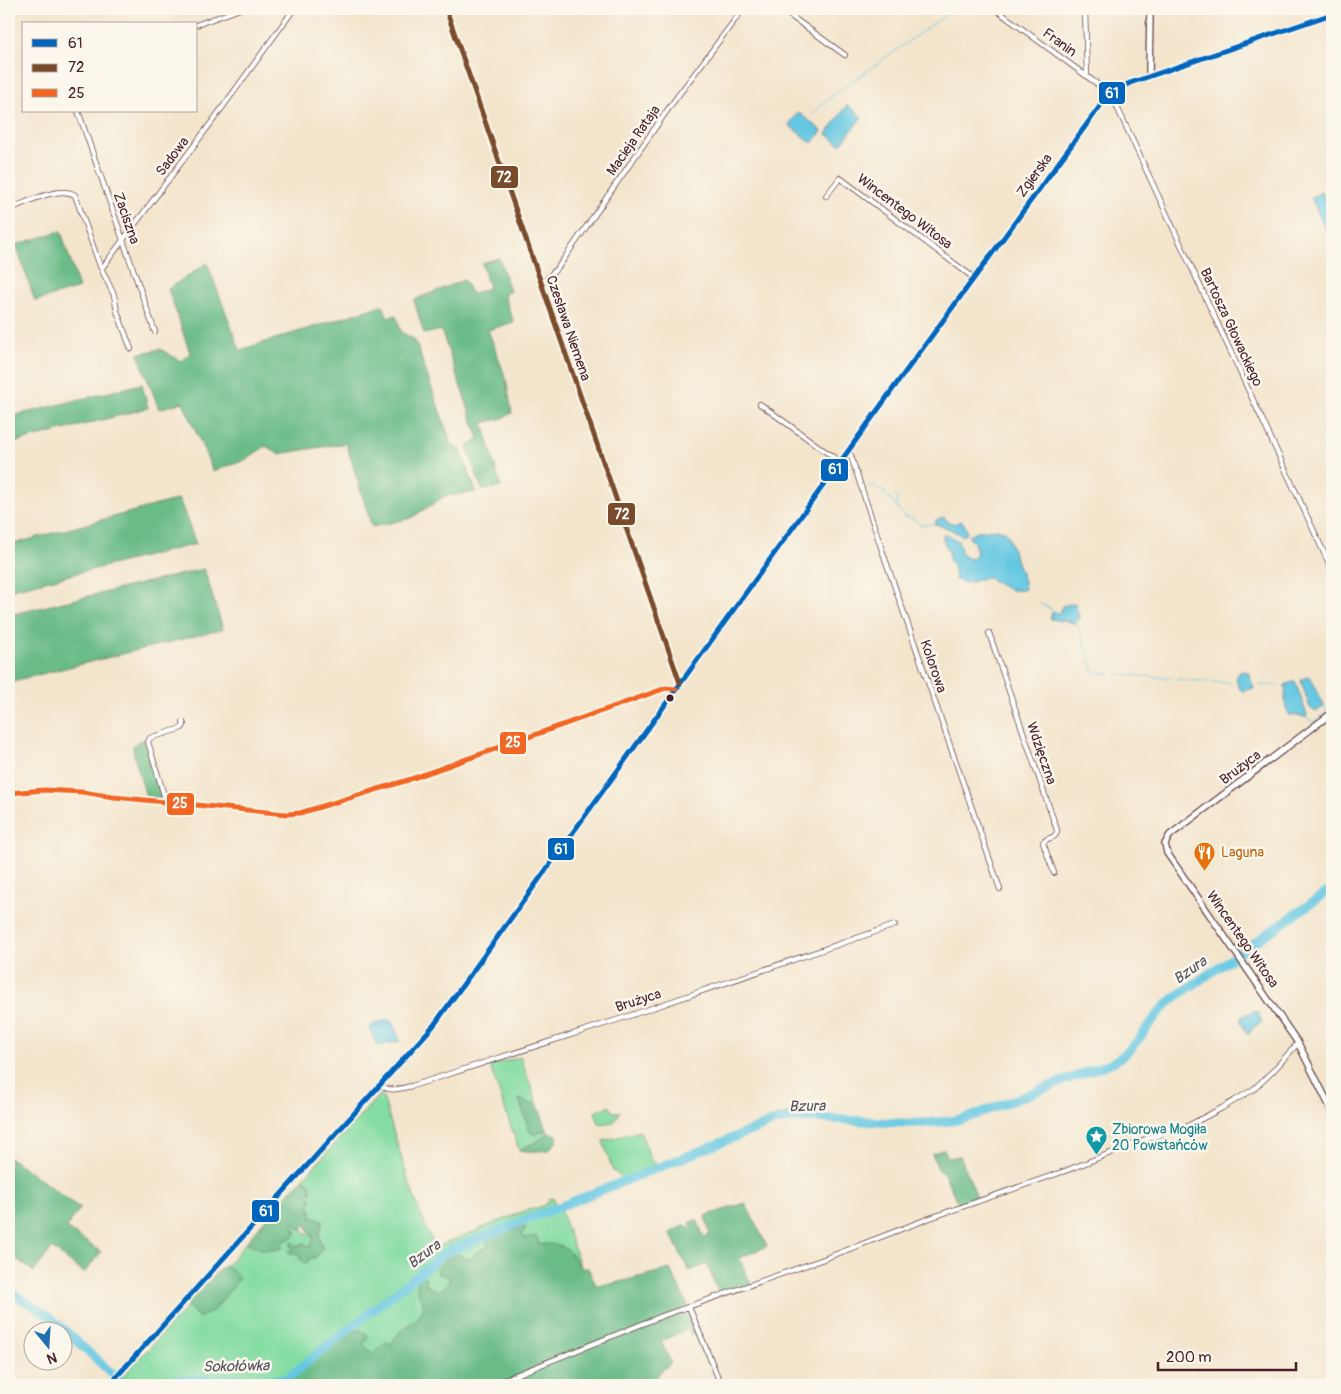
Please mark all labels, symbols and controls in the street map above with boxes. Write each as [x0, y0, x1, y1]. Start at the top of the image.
legend [22, 22, 198, 112]
street label: Franin [1039, 24, 1080, 60]
text: 61 [68, 34, 83, 53]
text: 72 [68, 58, 84, 77]
line badge: 61 [1098, 81, 1126, 105]
text: 25 [68, 84, 85, 103]
text: 61 [1105, 85, 1119, 102]
street label: Macieja Rataja [603, 102, 664, 179]
street label: Sadowa [152, 133, 193, 179]
street label: Zgierska [1013, 150, 1056, 200]
line badge: 72 [490, 165, 519, 189]
text: 72 [496, 169, 512, 186]
street label: Wincentego Witosa [854, 170, 955, 253]
street label: Zaciszna [110, 190, 143, 246]
street label: Bartosza Głowackiego [1197, 265, 1267, 390]
street label: Czesława Niemena [543, 273, 595, 383]
line badge: 61 [820, 458, 849, 482]
text: 61 [828, 461, 842, 478]
line badge: 72 [607, 502, 636, 526]
text: 72 [614, 506, 630, 523]
street label: Kolorowa [917, 637, 950, 695]
unlabelled marker [665, 693, 675, 703]
street label: Wdzięczna [1023, 720, 1060, 787]
line badge: 25 [499, 731, 527, 755]
text: 25 [505, 734, 521, 751]
street label: Brużyca [1216, 747, 1264, 788]
line badge: 25 [166, 792, 195, 816]
text: 25 [172, 795, 188, 812]
line badge: 61 [547, 837, 575, 861]
restaurant icon: Laguna [1193, 840, 1217, 871]
text: 61 [554, 841, 568, 858]
place label: Laguna [1221, 844, 1264, 861]
street label: Wincentego Witosa [1203, 888, 1282, 991]
water label: Bzura [1170, 952, 1211, 989]
street label: Brużyca [613, 985, 663, 1016]
water label: Bzura [789, 1097, 826, 1116]
place label: Zbiorowa Mogiła 20 Powstańców [1112, 1121, 1208, 1154]
place icon: Zbiorowa Mogiła 20 Powstańców [1084, 1125, 1108, 1156]
line badge: 61 [251, 1199, 280, 1223]
text: 61 [259, 1203, 273, 1220]
water label: Bzura [404, 1235, 445, 1273]
north arrow [22, 1322, 72, 1372]
scale bar [1158, 1339, 1296, 1371]
text: N [45, 1348, 59, 1367]
text: 200 m [1166, 1348, 1211, 1367]
water label: Sokołówka [203, 1356, 270, 1377]

